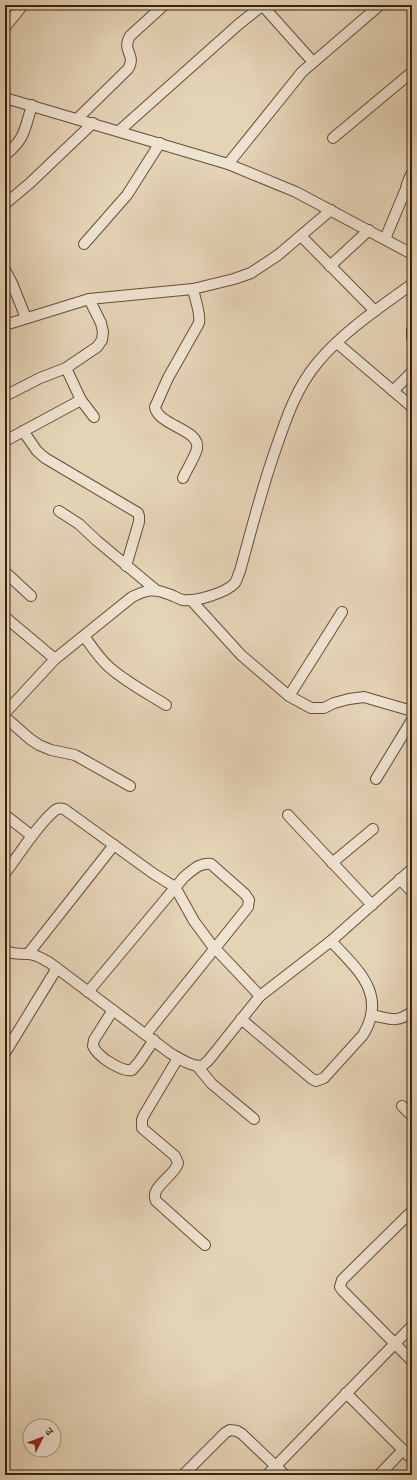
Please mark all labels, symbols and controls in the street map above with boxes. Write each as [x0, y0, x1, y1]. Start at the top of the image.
north arrow [22, 1418, 62, 1458]
text: उ [41, 1423, 58, 1440]

